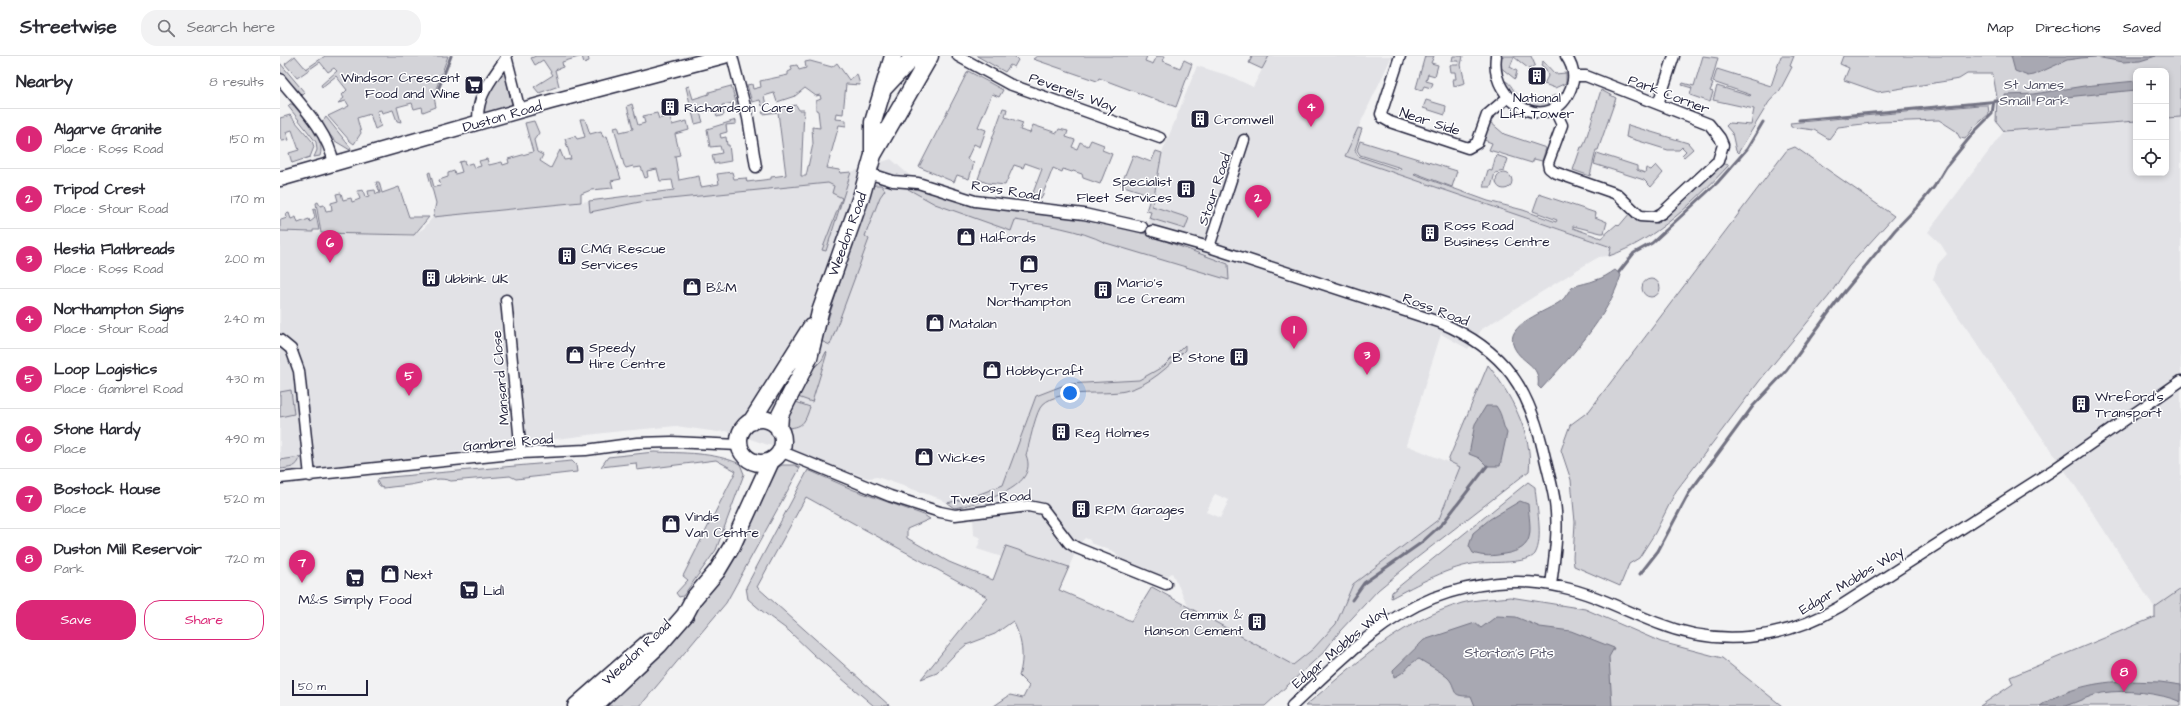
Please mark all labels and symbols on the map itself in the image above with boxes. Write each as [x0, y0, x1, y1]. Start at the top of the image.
building icon: National Lift Tower [1526, 65, 1548, 87]
place label: Windsor Crescent Food and Wine [341, 68, 460, 104]
street label: Peverel's Way [1026, 68, 1119, 118]
street label: Park Corner [1625, 70, 1713, 120]
supermarket icon: Windsor Crescent Food and Wine [463, 74, 485, 96]
park label: St James Small Park [1999, 75, 2069, 111]
place label: National Lift Tower [1500, 88, 1575, 124]
pin: 4 [1298, 94, 1324, 127]
street label: Duston Road [460, 96, 544, 138]
building icon: Richardson Care [659, 96, 681, 118]
place label: Richardson Care [684, 98, 794, 118]
street label: Near Side [1397, 103, 1463, 141]
building icon: Cromwell [1189, 108, 1211, 130]
place label: Cromwell [1214, 110, 1274, 130]
street label: Stour Road [1193, 151, 1237, 228]
place label: Specialist Fleet Services [1077, 172, 1172, 208]
street label: Ross Road [970, 176, 1042, 206]
building icon: Specialist Fleet Services [1175, 178, 1197, 200]
pin: 2 [1245, 185, 1271, 218]
street label: Weedon Road [823, 190, 872, 279]
place label: Ross Road Business Centre [1444, 216, 1550, 252]
building icon: Ross Road Business Centre [1419, 222, 1441, 244]
shop icon: Halfords [955, 226, 977, 248]
place label: Halfords [980, 228, 1036, 248]
pin: 6 [317, 230, 343, 263]
place label: CMG Rescue Services [581, 239, 666, 275]
building icon: CMG Rescue Services [556, 245, 578, 267]
shop icon: Tyres Northampton [1018, 253, 1040, 275]
building icon: Ubbink UK [420, 267, 442, 289]
place label: Ubbink UK [445, 269, 509, 289]
place label: Mario's Ice Cream [1117, 273, 1184, 309]
shop icon: B&M [681, 276, 703, 298]
place label: Tyres Northampton [987, 276, 1071, 312]
place label: B&M [706, 278, 737, 298]
building icon: Mario's Ice Cream [1092, 279, 1114, 301]
street label: Ross Road [1400, 288, 1472, 332]
shop icon: Matalan [924, 312, 946, 334]
place label: Matalan [949, 314, 997, 334]
pin: 1 [1281, 316, 1307, 349]
street label: Mansard Close [487, 329, 515, 426]
place label: Speedy Hire Centre [589, 338, 666, 374]
pin: 3 [1354, 342, 1380, 375]
shop icon: Speedy Hire Centre [564, 344, 586, 366]
building icon: B Stone [1228, 346, 1250, 368]
place label: B Stone [1172, 348, 1225, 368]
shop icon: Hobbycraft [981, 359, 1003, 381]
place label: Hobbycraft [1006, 361, 1084, 381]
pin: 5 [396, 363, 422, 396]
your location [1060, 383, 1080, 403]
place label: Wreford's Transport [2095, 387, 2164, 423]
building icon: Wreford's Transport [2070, 393, 2092, 415]
building icon: Reg Holmes [1050, 421, 1072, 443]
place label: Reg Holmes [1075, 423, 1149, 443]
street label: Gambrel Road [462, 429, 554, 457]
shop icon: Wickes [913, 446, 935, 468]
place label: Wickes [938, 448, 985, 468]
street label: Tweed Road [951, 486, 1032, 510]
building icon: RPM Garages [1070, 498, 1092, 520]
place label: RPM Garages [1095, 500, 1185, 520]
place label: Vindis Van Centre [685, 507, 759, 543]
shop icon: Vindis Van Centre [660, 513, 682, 535]
street label: Edgar Mobbs Way [1795, 541, 1908, 620]
pin: 7 [289, 550, 315, 583]
shop icon: Next [379, 563, 401, 585]
place label: Next [404, 565, 433, 585]
supermarket icon: M&S Simply Food [344, 567, 366, 589]
supermarket icon: Lidl [458, 579, 480, 601]
place label: Lidl [483, 581, 504, 601]
place label: M&S Simply Food [298, 590, 412, 610]
street label: Edgar Mobbs Way [1288, 602, 1392, 694]
place label: Gemmix & Hanson Cement [1144, 605, 1244, 641]
building icon: Gemmix & Hanson Cement [1246, 611, 1268, 633]
street label: Weedon Road [598, 615, 676, 690]
park label: Storton's Pits [1464, 643, 1554, 663]
pin: 8 [2111, 659, 2137, 692]
scale bar [292, 678, 368, 697]

